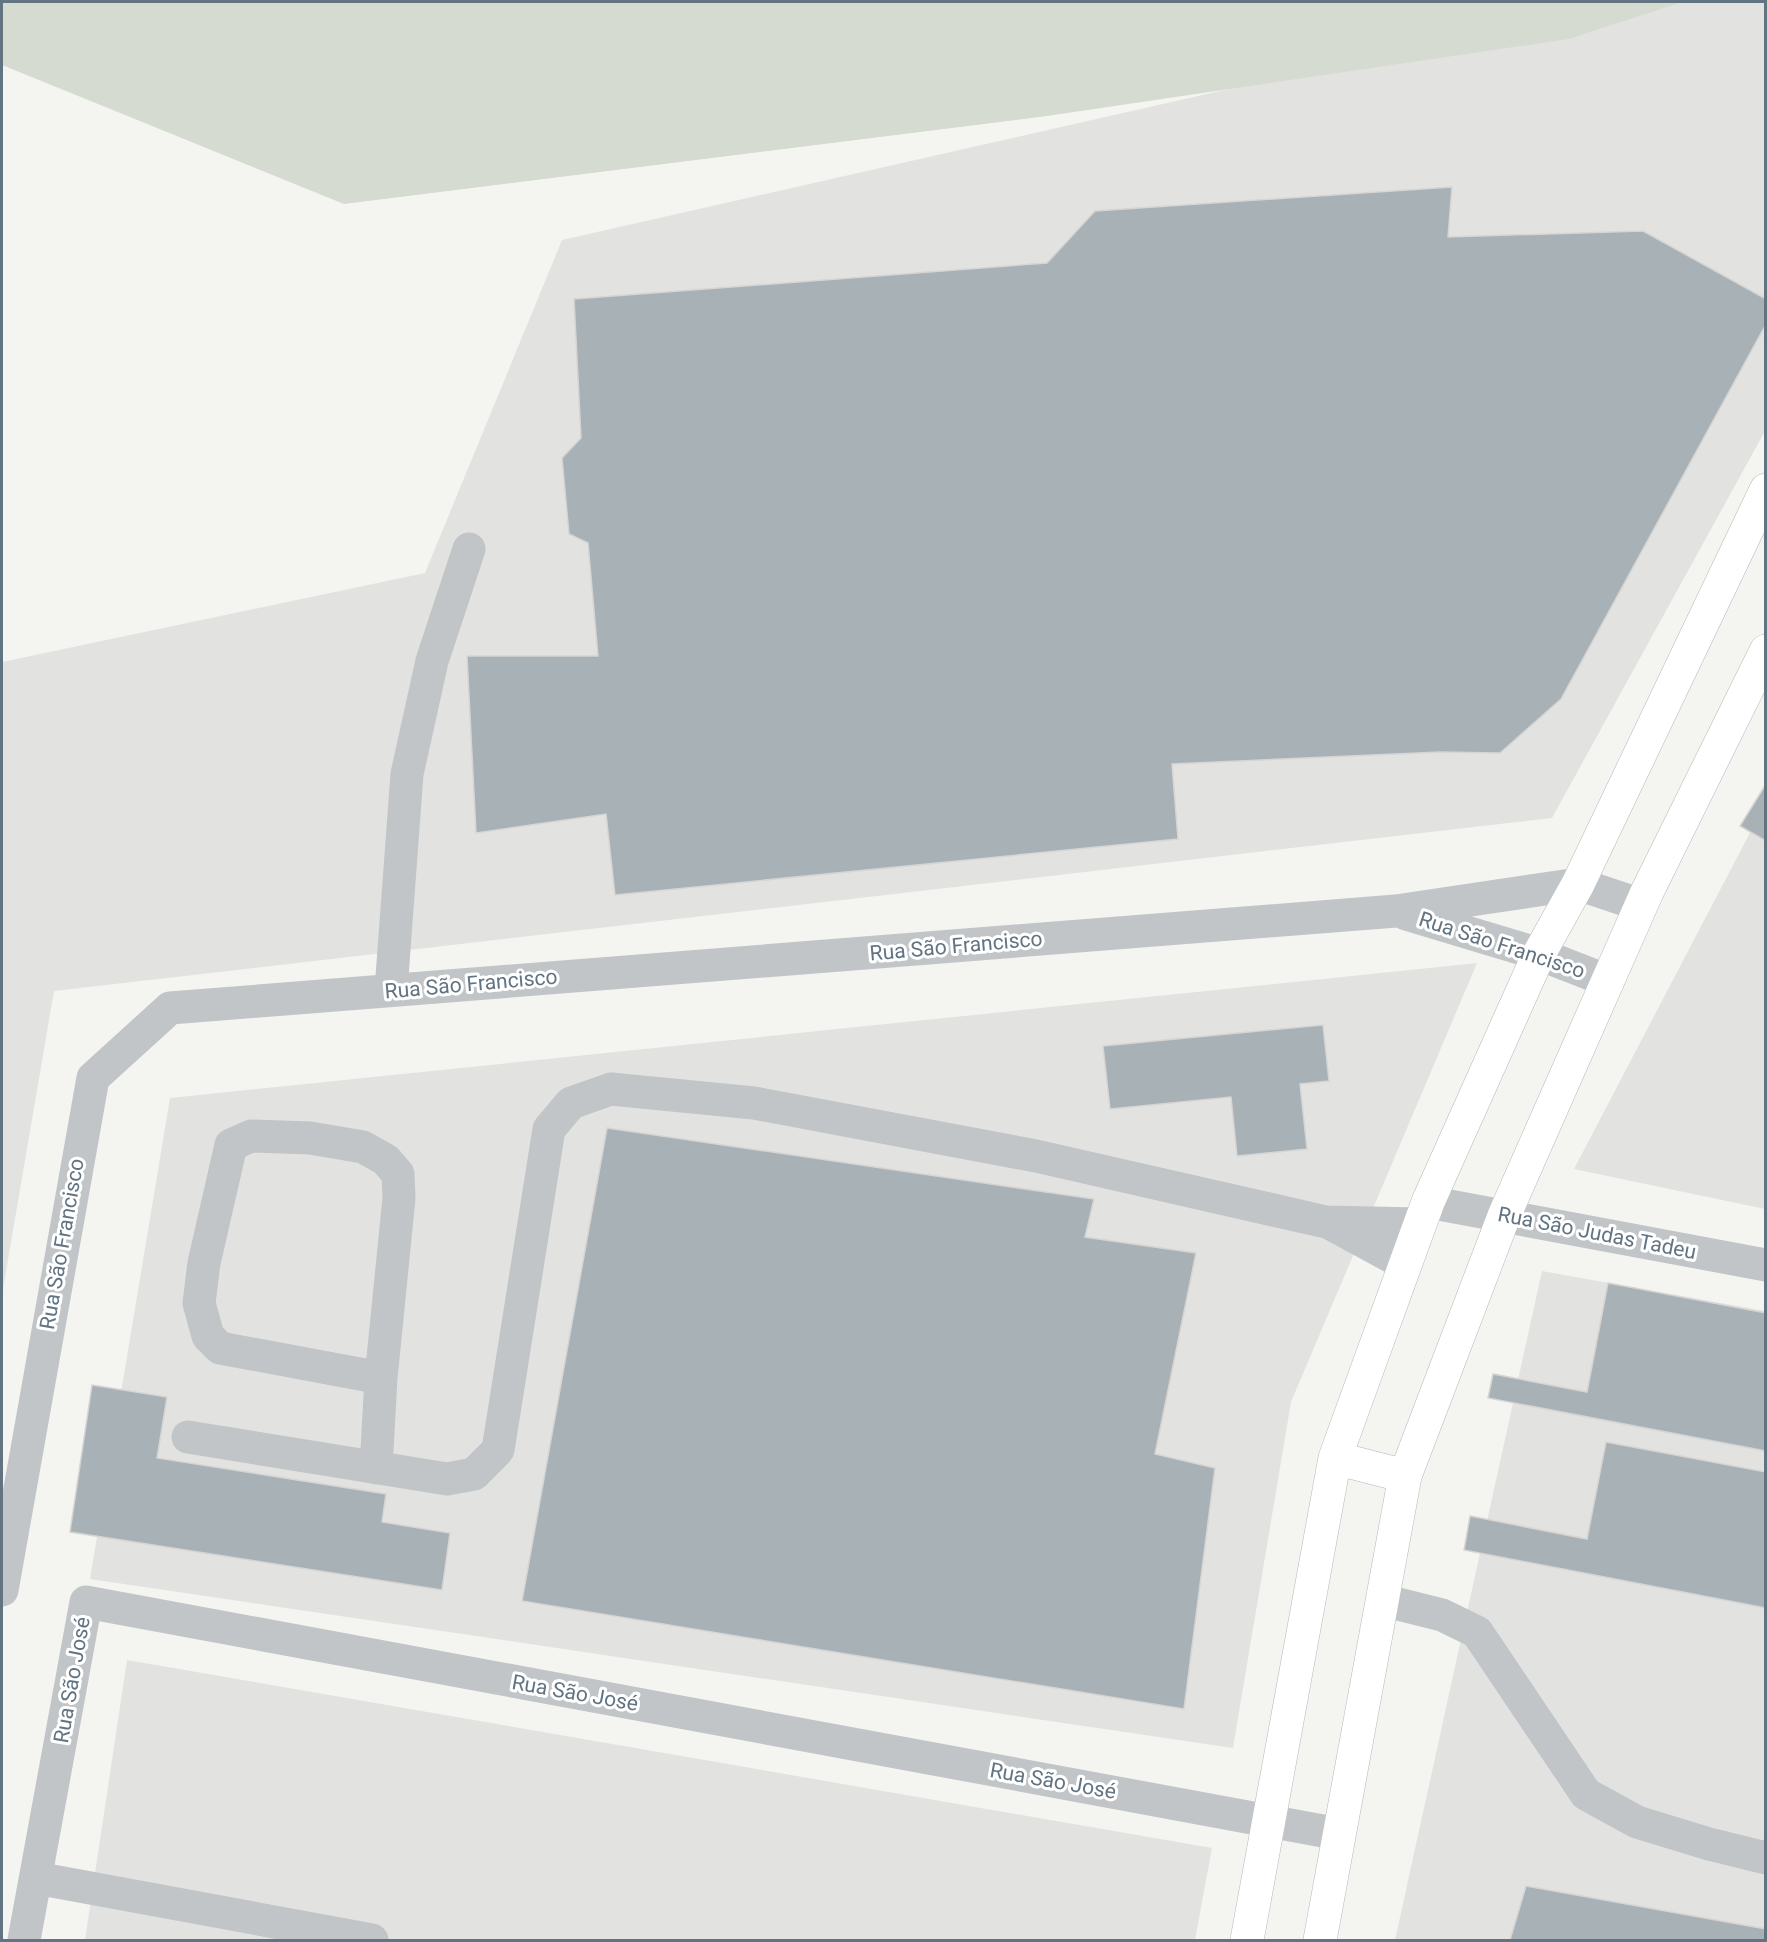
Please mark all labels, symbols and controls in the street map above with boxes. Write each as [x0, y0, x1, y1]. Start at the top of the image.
street label: Rua São Francisco [1416, 907, 1588, 983]
street label: Rua São Francisco [869, 926, 1043, 966]
street label: Rua São Francisco [384, 964, 558, 1004]
street label: Rua São Francisco [35, 1157, 89, 1331]
street label: Rua São Judas Tadeu [1496, 1202, 1698, 1264]
street label: Rua São José [49, 1615, 95, 1745]
street label: Rua São José [510, 1670, 640, 1716]
street label: Rua São José [988, 1758, 1118, 1804]

